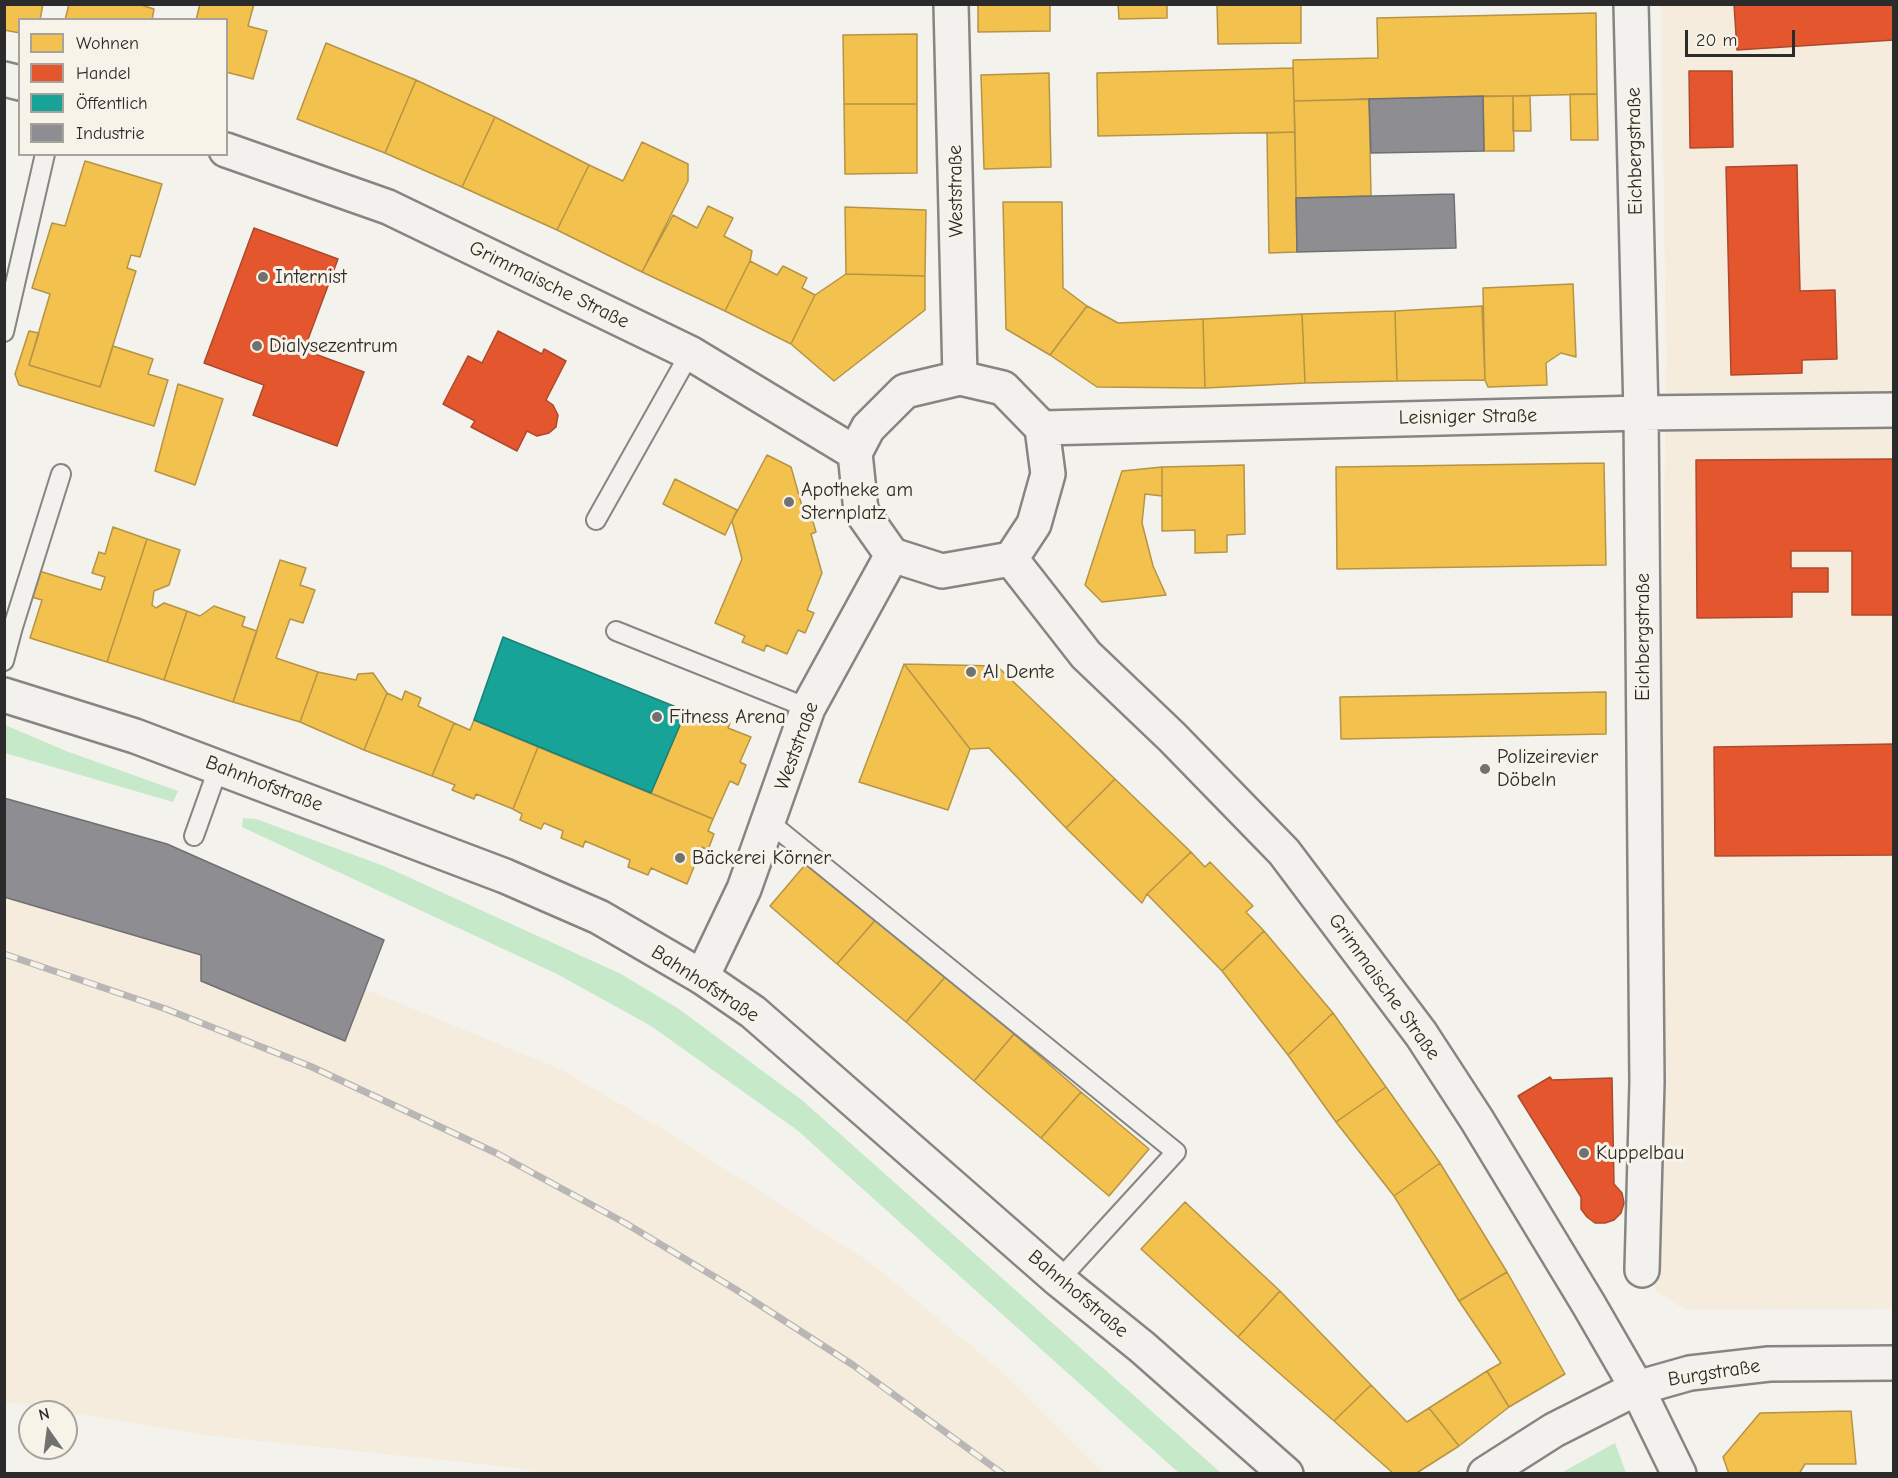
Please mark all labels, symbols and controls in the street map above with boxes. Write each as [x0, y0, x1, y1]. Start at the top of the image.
legend [18, 18, 228, 156]
scale bar [1688, 18, 1798, 56]
text: 20 m [1696, 30, 1737, 51]
text: Wohnen [76, 33, 139, 54]
text: Handel [76, 63, 131, 84]
street label: Eichbergstraße [1622, 87, 1648, 215]
text: Öffentlich [76, 93, 148, 114]
text: Industrie [76, 123, 145, 144]
street label: Weststraße [943, 145, 969, 237]
street label: Grimmaische Straße [465, 236, 633, 334]
place label: Internist [275, 265, 347, 289]
marker: Internist [256, 270, 270, 284]
place label: Dialysezentrum [269, 334, 398, 358]
marker: Dialysezentrum [250, 339, 264, 353]
street label: Leisniger Straße [1399, 404, 1537, 430]
place label: Apotheke am Sternplatz [801, 478, 913, 525]
marker: Apotheke am Sternplatz [782, 495, 796, 509]
street label: Eichbergstraße [1631, 573, 1655, 701]
place label: Al Dente [983, 660, 1054, 684]
marker: Al Dente [964, 665, 978, 679]
street label: Weststraße [770, 698, 824, 794]
place label: Fitness Arena [669, 705, 786, 729]
marker: Fitness Arena [650, 710, 664, 724]
place label: Polizeirevier Döbeln [1497, 745, 1598, 792]
street label: Bahnhofstraße [202, 751, 326, 817]
marker: Polizeirevier Döbeln [1478, 762, 1492, 776]
place label: Bäckerei Körner [692, 846, 831, 870]
marker: Bäckerei Körner [673, 851, 687, 865]
street label: Grimmaische Straße [1323, 909, 1445, 1065]
street label: Bahnhofstraße [647, 940, 763, 1028]
place label: Kuppelbau [1596, 1141, 1684, 1165]
marker: Kuppelbau [1577, 1146, 1591, 1160]
street label: Bahnhofstraße [1023, 1245, 1133, 1343]
street label: Burgstraße [1666, 1354, 1762, 1392]
north arrow [18, 1400, 78, 1460]
text: N [37, 1404, 51, 1424]

